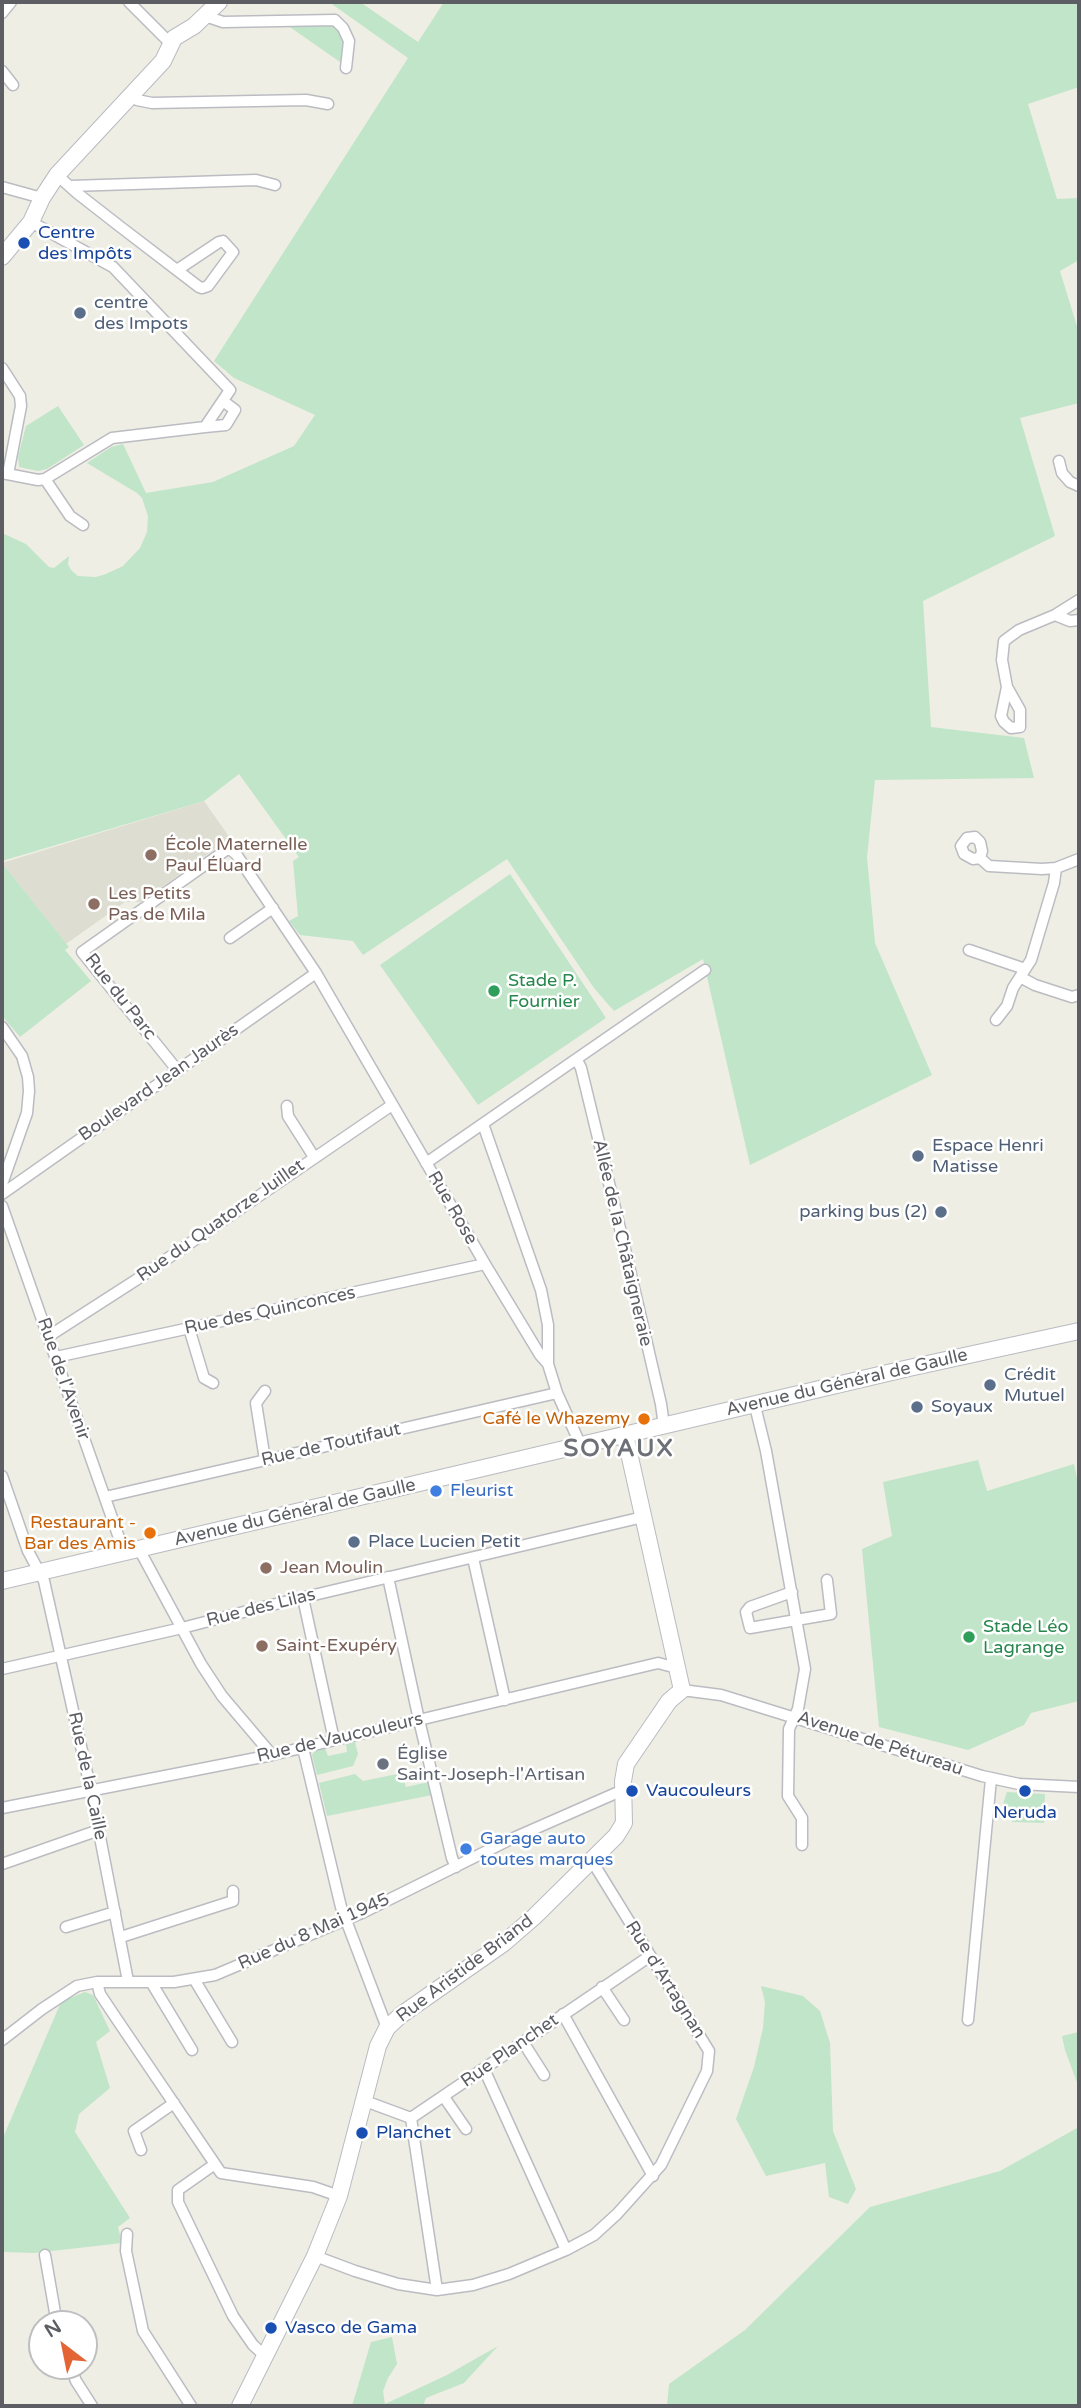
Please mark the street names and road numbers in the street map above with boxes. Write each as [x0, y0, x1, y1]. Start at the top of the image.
street label: Rue du Parc [80, 950, 160, 1044]
street label: Boulevard Jean Jaurès [75, 1020, 243, 1146]
street label: Allée de la Châtaigneraie [588, 1137, 656, 1349]
street label: Rue du Quatorze Juillet [133, 1155, 309, 1287]
street label: Rue Rose [422, 1167, 482, 1249]
street label: Rue des Quinconces [183, 1282, 357, 1340]
street label: Rue de l'Avenir [32, 1315, 94, 1443]
street label: Avenue du Général de Gaulle [724, 1345, 970, 1421]
street label: Rue de Toutifaut [259, 1418, 403, 1472]
street label: Avenue du Général de Gaulle [172, 1475, 418, 1551]
street label: Rue des Lilas [204, 1584, 318, 1632]
street label: Avenue de Pétureau [794, 1707, 966, 1781]
street label: Rue de Vaucouleurs [255, 1708, 425, 1768]
street label: Rue de la Caille [63, 1710, 111, 1842]
street label: Rue du 8 Mai 1945 [235, 1889, 393, 1975]
street label: Rue Aristide Briand [392, 1911, 538, 2027]
street label: Rue d'Artagnan [620, 1917, 710, 2043]
street label: Rue Planchet [457, 2010, 563, 2092]

